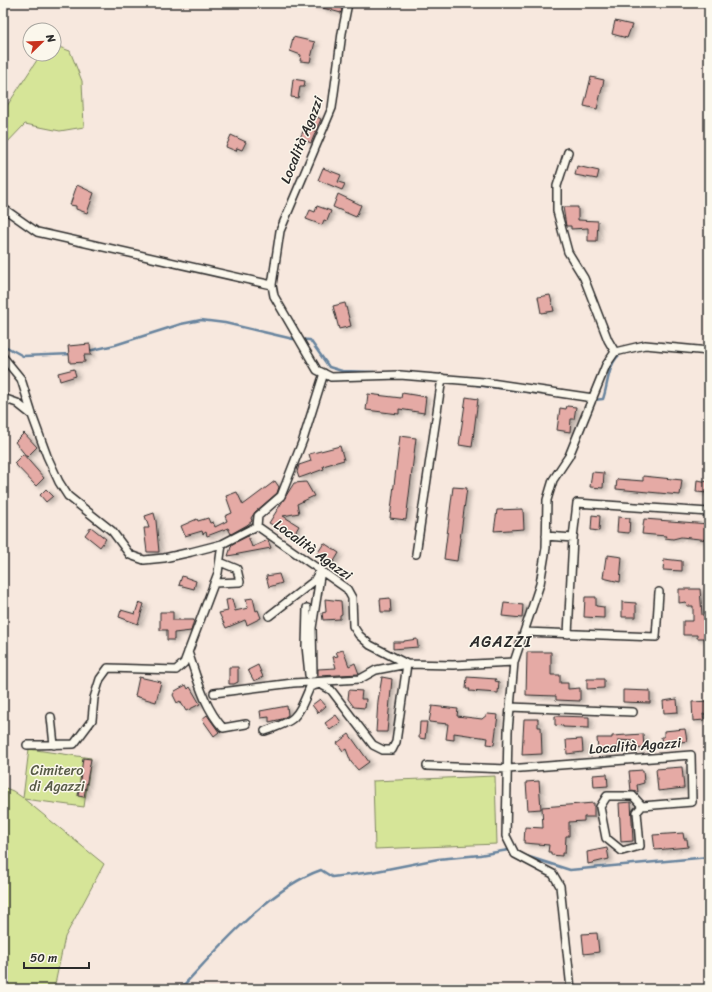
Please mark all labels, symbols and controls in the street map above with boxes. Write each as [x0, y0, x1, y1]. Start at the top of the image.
north arrow [22, 22, 62, 62]
text: N [40, 30, 61, 46]
street label: Località Agazzi [273, 92, 331, 187]
street label: Località Agazzi [268, 513, 359, 588]
district label: AGAZZI [469, 627, 533, 656]
street label: Località Agazzi [588, 730, 683, 762]
park label: Cimitero di Agazzi [29, 758, 86, 799]
scale bar [24, 944, 89, 970]
text: 50 m [30, 947, 57, 969]

